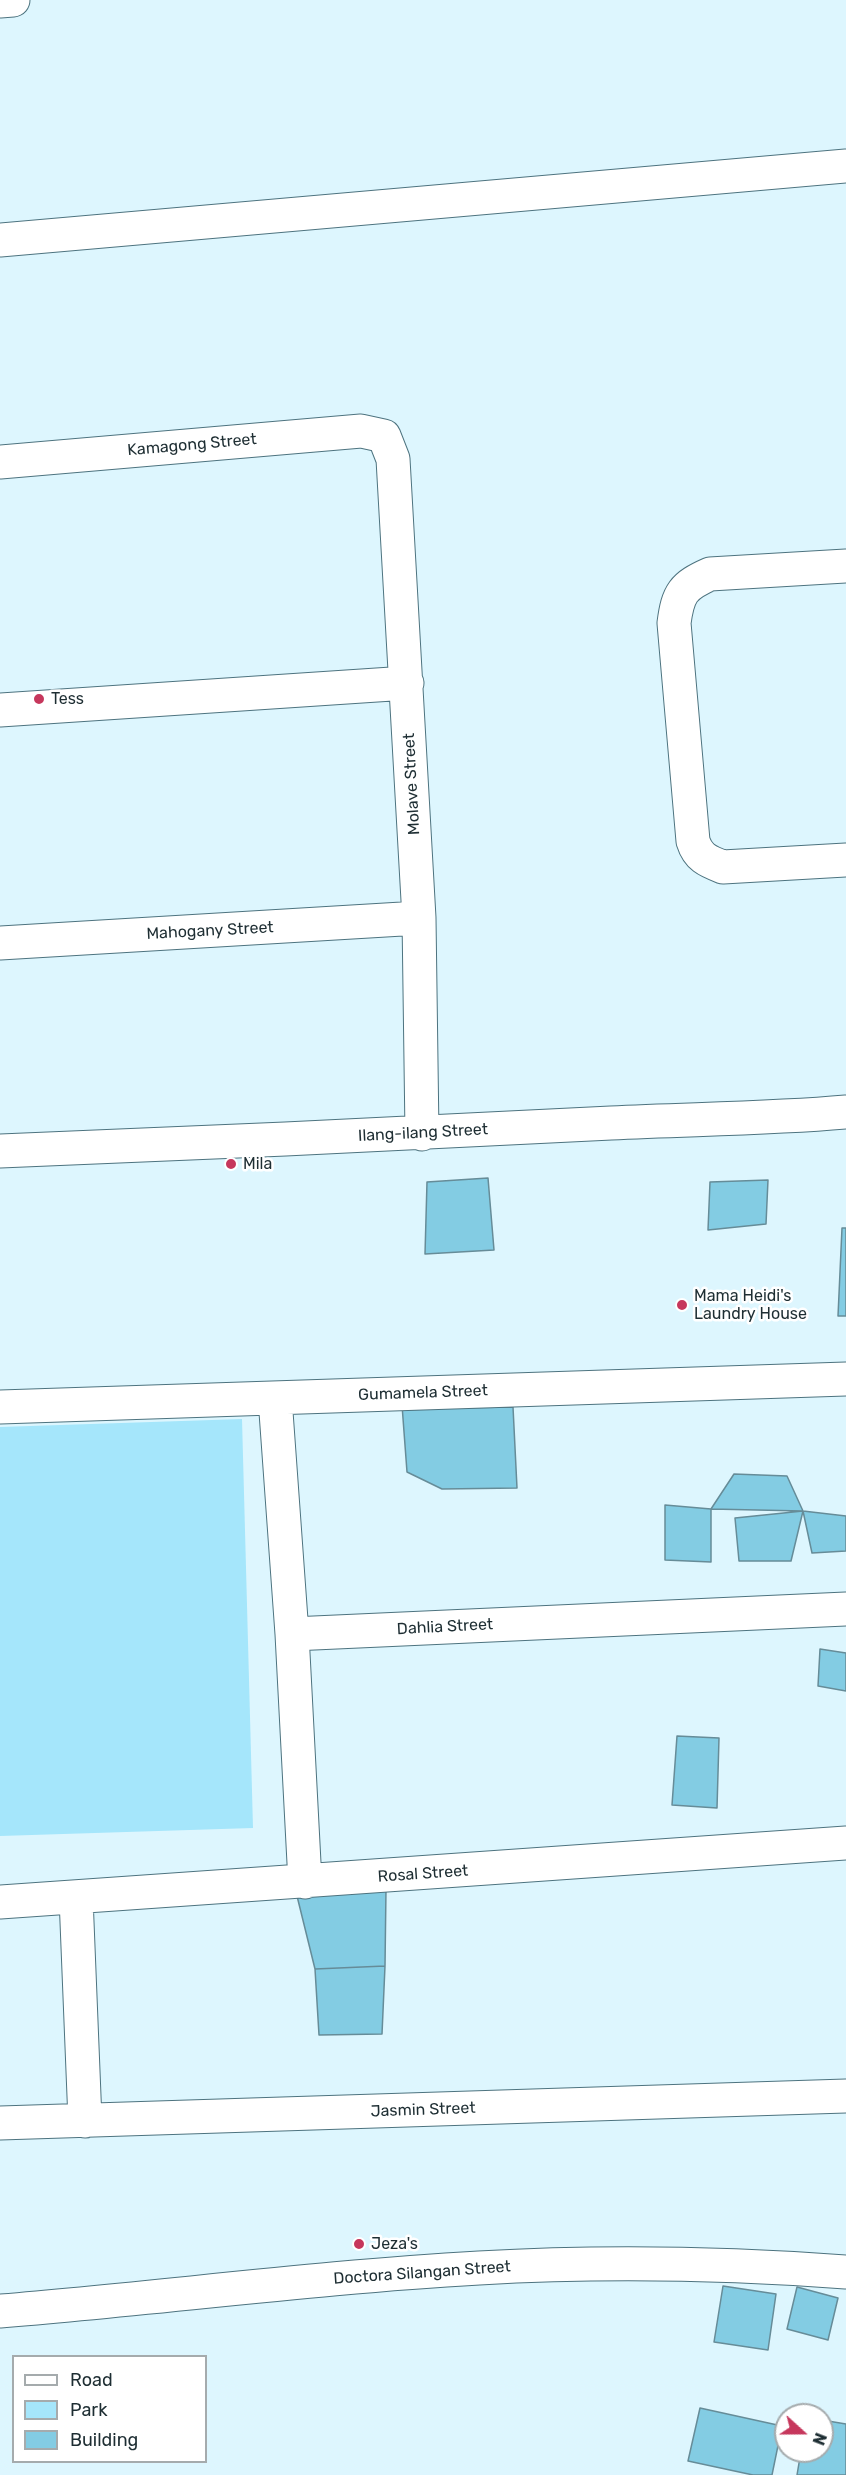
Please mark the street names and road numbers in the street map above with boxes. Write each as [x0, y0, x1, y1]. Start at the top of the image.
street label: Kamagong Street [127, 430, 257, 460]
street label: Molave Street [400, 732, 424, 836]
street label: Mahogany Street [146, 918, 274, 944]
street label: Ilang-ilang Street [358, 1120, 488, 1146]
street label: Gumamela Street [358, 1381, 488, 1405]
street label: Dahlia Street [396, 1615, 494, 1639]
street label: Rosal Street [377, 1861, 469, 1887]
street label: Jasmin Street [370, 2099, 476, 2121]
street label: Doctora Silangan Street [333, 2257, 511, 2289]

